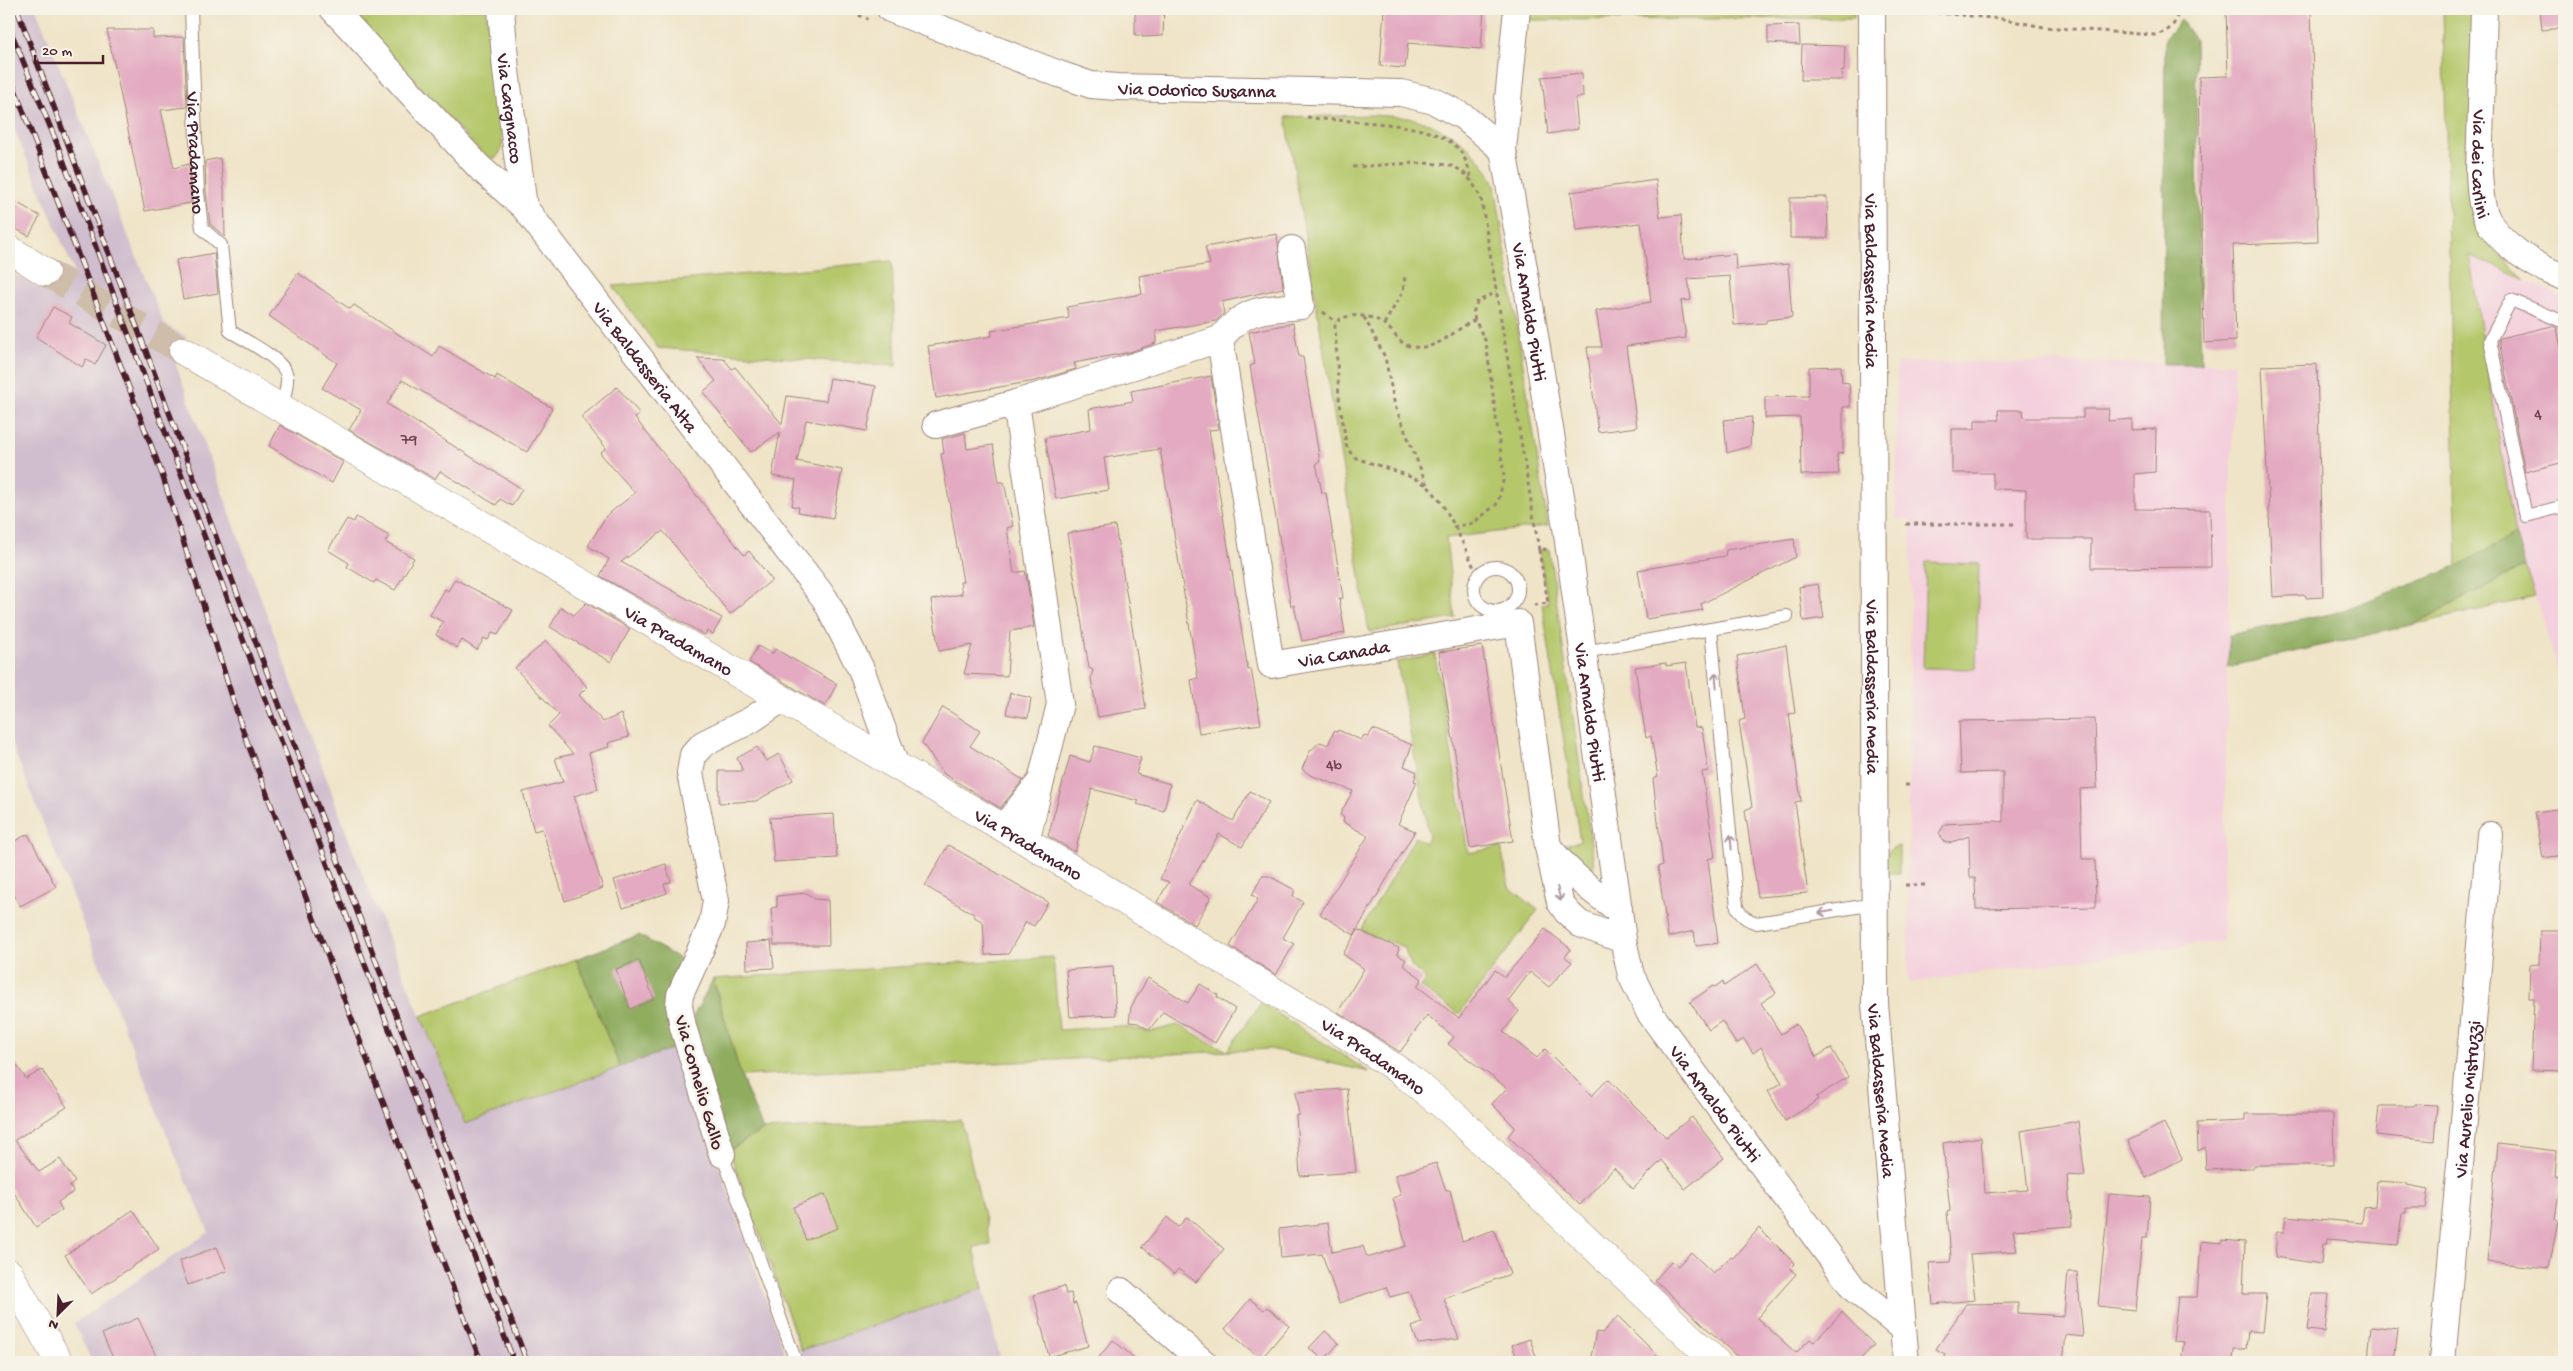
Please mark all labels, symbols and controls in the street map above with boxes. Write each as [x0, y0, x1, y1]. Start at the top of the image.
scale bar [35, 32, 102, 64]
text: 20 m [42, 43, 72, 61]
street label: Via Cargnacco [490, 52, 526, 165]
street label: Via Odorico Susanna [1117, 79, 1278, 105]
street label: Via Pradamano [179, 91, 208, 216]
street label: Via dei Carlini [2464, 108, 2494, 223]
street label: Via Baldasseria Media [1858, 193, 1881, 370]
street label: Via Arnaldo Piutti [1505, 240, 1550, 383]
street label: Via Baldasseria Alta [585, 297, 702, 440]
house number: 4 [2534, 407, 2542, 426]
house number: 79 [400, 432, 417, 451]
street label: Via Baldasseria Media [1859, 599, 1882, 776]
street label: Via Pradamano [618, 601, 736, 683]
street label: Via Canada [1296, 637, 1393, 675]
street label: Via Arnaldo Piutti [1567, 641, 1609, 784]
one-way arrow [1711, 673, 1721, 689]
house number: 4b [1326, 758, 1343, 777]
street label: Via Pradamano [968, 805, 1086, 888]
one-way arrow [1726, 834, 1736, 850]
one-way arrow [1555, 886, 1564, 902]
one-way arrow [1819, 907, 1835, 917]
street label: Via Baldasseria Media [1860, 1002, 1898, 1180]
street label: Via Cornelio Gallo [667, 1012, 728, 1153]
street label: Via Pradamano [1315, 1014, 1429, 1102]
street label: Via Aurelio Mistruzzi [2451, 1020, 2488, 1180]
street label: Via Arnaldo Piutti [1662, 1041, 1764, 1168]
north arrow [32, 1288, 82, 1338]
text: N [46, 1314, 61, 1333]

